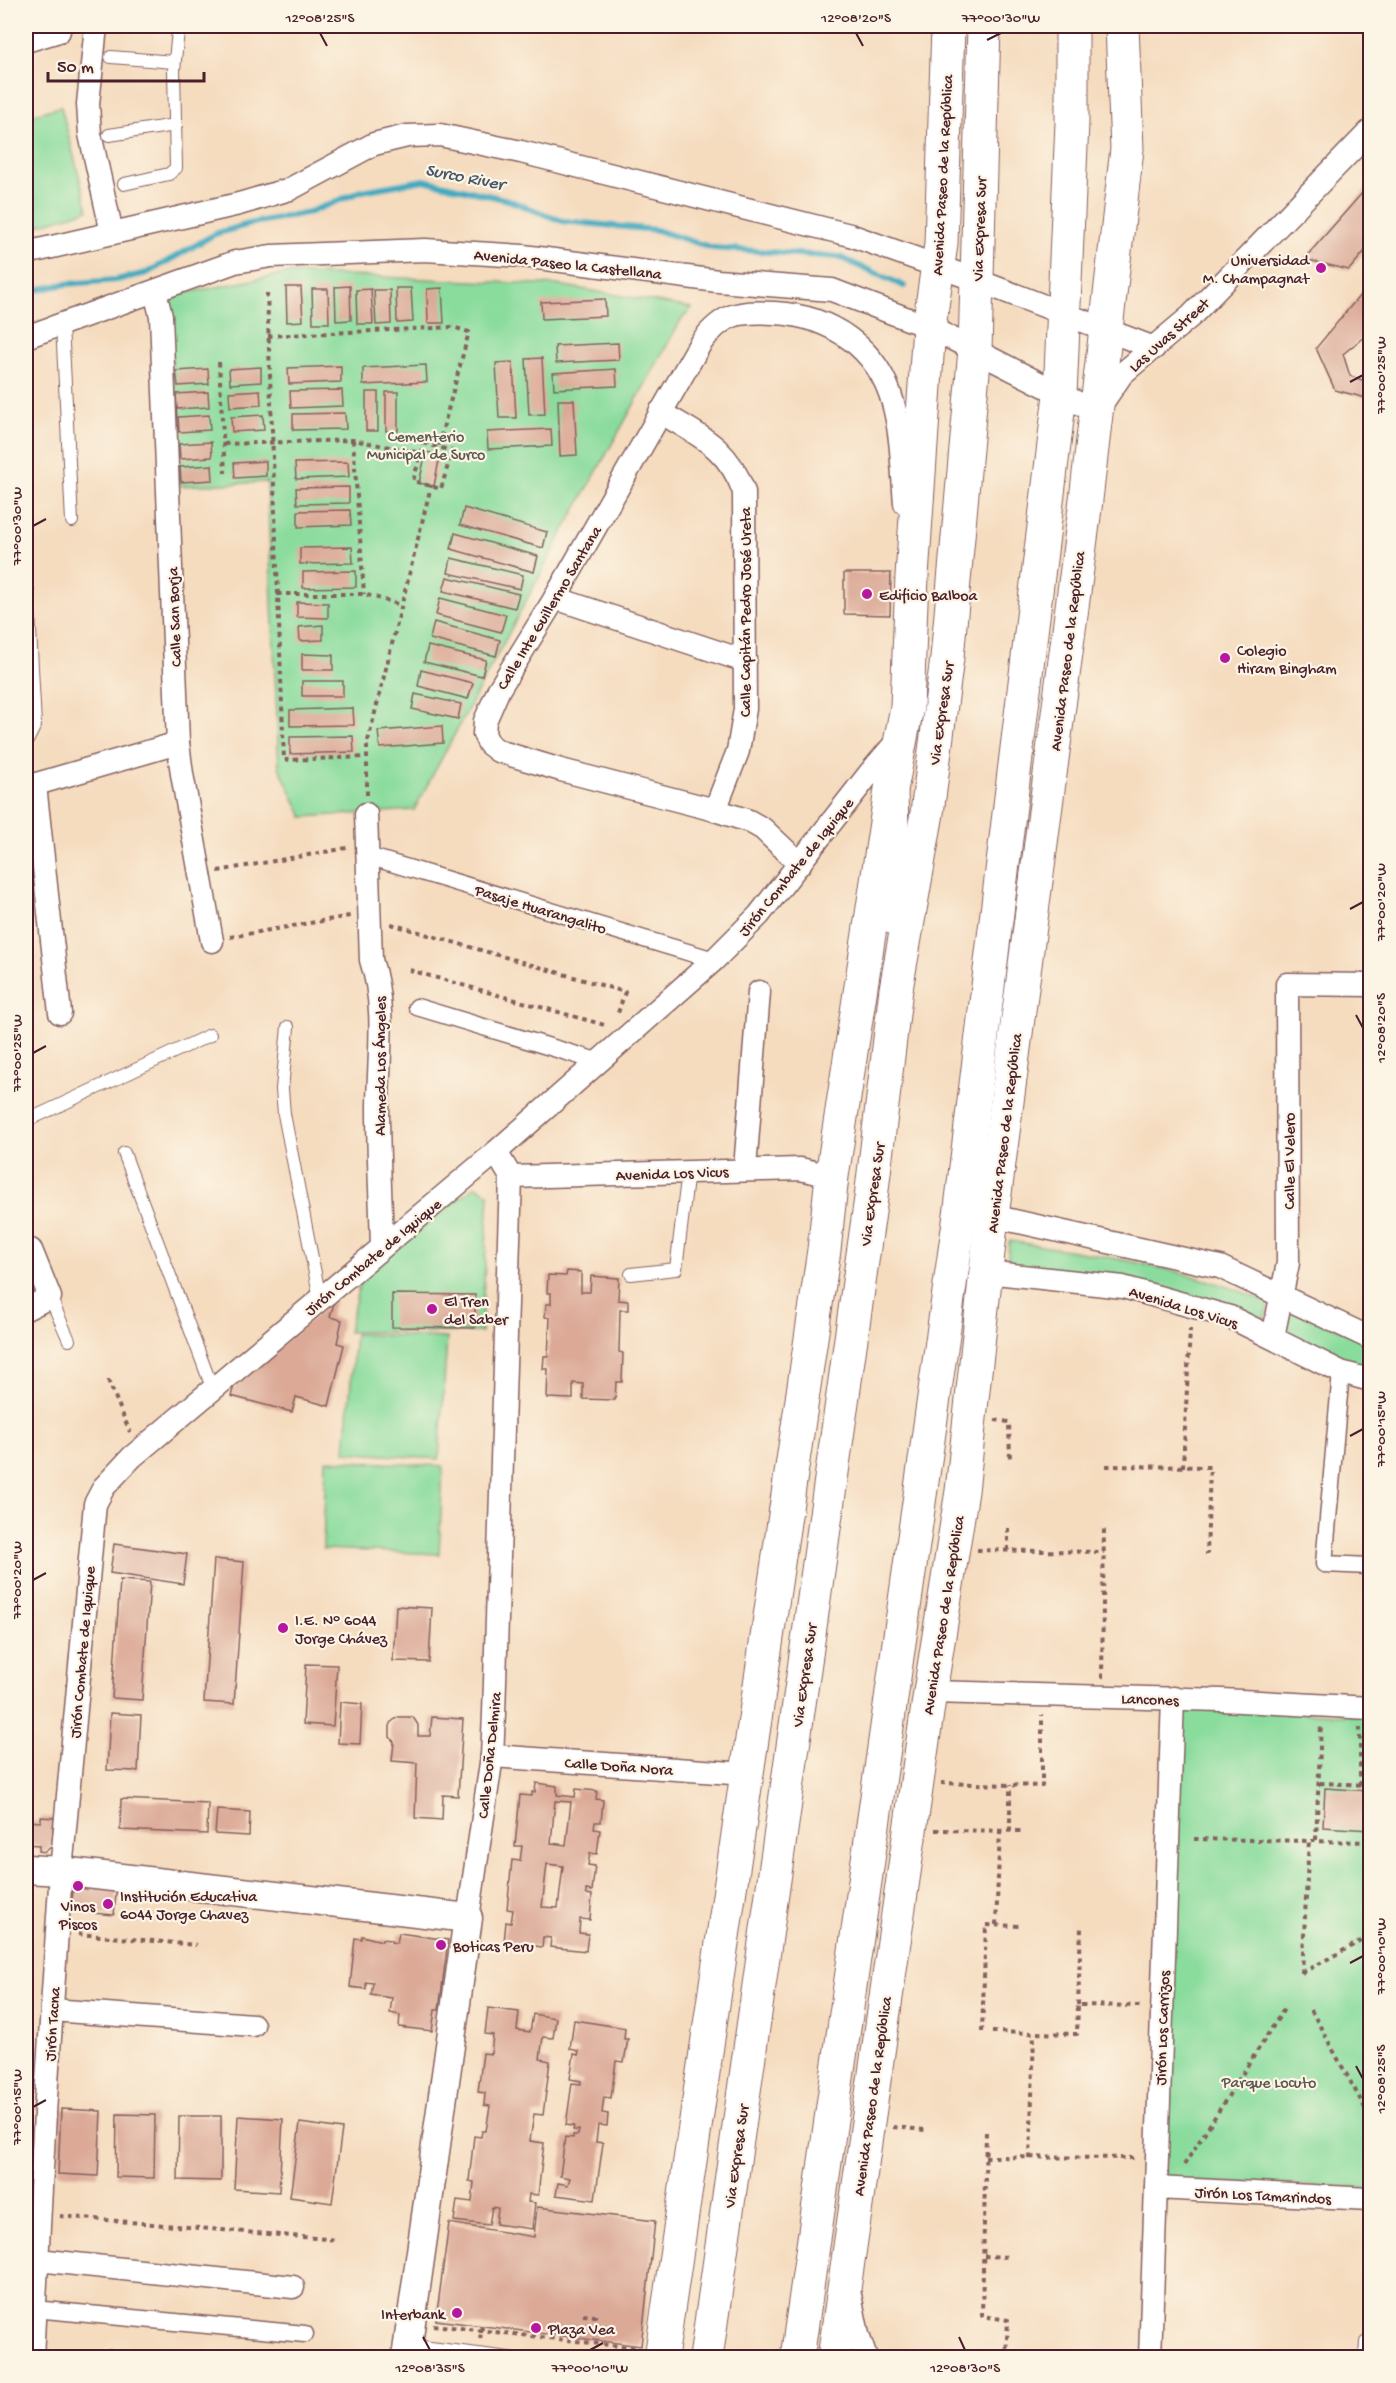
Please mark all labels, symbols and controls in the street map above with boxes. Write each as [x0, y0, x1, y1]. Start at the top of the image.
text: 12°08'25"S [284, 10, 355, 28]
text: 12°08'20"S [820, 10, 891, 28]
text: 77°00'30"W [961, 10, 1040, 28]
scale bar [48, 45, 204, 83]
text: 50 m [57, 58, 94, 79]
street label: Avenida Paseo de la República [930, 73, 959, 276]
water label: Surco River [423, 161, 509, 197]
street label: Via Expresa Sur [970, 175, 993, 283]
street label: Avenida Paseo la Castellana [473, 247, 664, 286]
place label: Universidad M. Champagnat [1203, 253, 1311, 290]
marker: Universidad M. Champagnat [1314, 261, 1328, 275]
street label: Las Uvas Street [1126, 294, 1216, 378]
text: 77°00'25"W [1373, 336, 1391, 415]
park label: Cementerio Municipal de Surco [367, 429, 485, 466]
text: 77°00'30"W [9, 487, 27, 566]
street label: Calle Capitán Pedro José Ureta [738, 506, 757, 717]
street label: Calle Inte Guillermo Santana [494, 522, 608, 694]
street label: Avenida Paseo de la República [1048, 549, 1091, 752]
street label: Calle San Borja [165, 565, 188, 667]
marker: Edificio Balboa [860, 587, 874, 601]
place label: Edificio Balboa [879, 588, 979, 607]
place label: Colegio Hiram Bingham [1237, 643, 1337, 680]
marker: Colegio Hiram Bingham [1218, 651, 1232, 665]
street label: Via Expresa Sur [927, 659, 960, 767]
street label: Jirón Combate de Iquique [736, 795, 860, 941]
text: 77°00'20"W [1373, 863, 1391, 942]
street label: Pasaje Huarangalito [471, 882, 608, 940]
text: 12°08'20"S [1373, 993, 1391, 1064]
street label: Alameda Los Ángeles [372, 995, 392, 1136]
text: 77°00'25"W [9, 1014, 27, 1093]
street label: Avenida Paseo de la República [985, 1031, 1028, 1234]
street label: Calle El Velero [1282, 1113, 1301, 1209]
street label: Via Expresa Sur [858, 1140, 891, 1248]
street label: Avenida Los Vicus [615, 1164, 730, 1187]
street label: Jirón Combate de Iquique [302, 1195, 447, 1321]
street label: Avenida Los Vicus [1126, 1284, 1241, 1335]
place label: El Tren del Saber [444, 1294, 509, 1331]
marker: El Tren del Saber [425, 1302, 439, 1316]
text: 77°00'15"W [1373, 1391, 1391, 1468]
street label: Avenida Paseo de la República [920, 1514, 971, 1716]
text: 77°00'20"W [9, 1541, 27, 1620]
street label: Jirón Combate de Iquique [67, 1565, 102, 1739]
place label: I.E. N° 6044 Jorge Chávez [295, 1613, 388, 1650]
marker: I.E. N° 6044 Jorge Chávez [276, 1621, 290, 1635]
street label: Via Expresa Sur [790, 1621, 823, 1729]
street label: Calle Doña Delmira [475, 1690, 508, 1820]
street label: Lancones [1121, 1691, 1180, 1712]
street label: Calle Doña Nora [564, 1755, 675, 1782]
marker: Vinos Piscos [71, 1879, 85, 1893]
place label: Institución Educativa 6044 Jorge Chavez [120, 1889, 258, 1926]
marker: Institución Educativa 6044 Jorge Chavez [101, 1897, 115, 1911]
place label: Vinos Piscos [58, 1899, 98, 1936]
text: 77°00'10"W [1373, 1917, 1391, 1995]
marker: Boticas Peru [434, 1938, 448, 1952]
place label: Boticas Peru [452, 1939, 534, 1958]
street label: Jirón Los Carrizos [1153, 1969, 1176, 2086]
street label: Jirón Tacna [42, 1985, 67, 2062]
street label: Avenida Paseo de la República [851, 1994, 898, 2197]
text: 12°08'25"S [1373, 2044, 1391, 2115]
text: 77°00'15"W [9, 2069, 27, 2146]
park label: Parque Locuto [1221, 2075, 1316, 2094]
street label: Via Expresa Sur [722, 2102, 755, 2210]
street label: Jirón Los Tamarindos [1194, 2184, 1333, 2211]
marker: Interbank [450, 2306, 464, 2320]
place label: Interbank [381, 2307, 447, 2326]
marker: Plaza Vea [529, 2321, 543, 2335]
place label: Plaza Vea [547, 2322, 616, 2341]
text: 12°08'35"S [394, 2360, 465, 2378]
text: 77°00'10"W [551, 2360, 629, 2378]
text: 12°08'30"S [929, 2360, 1000, 2378]

